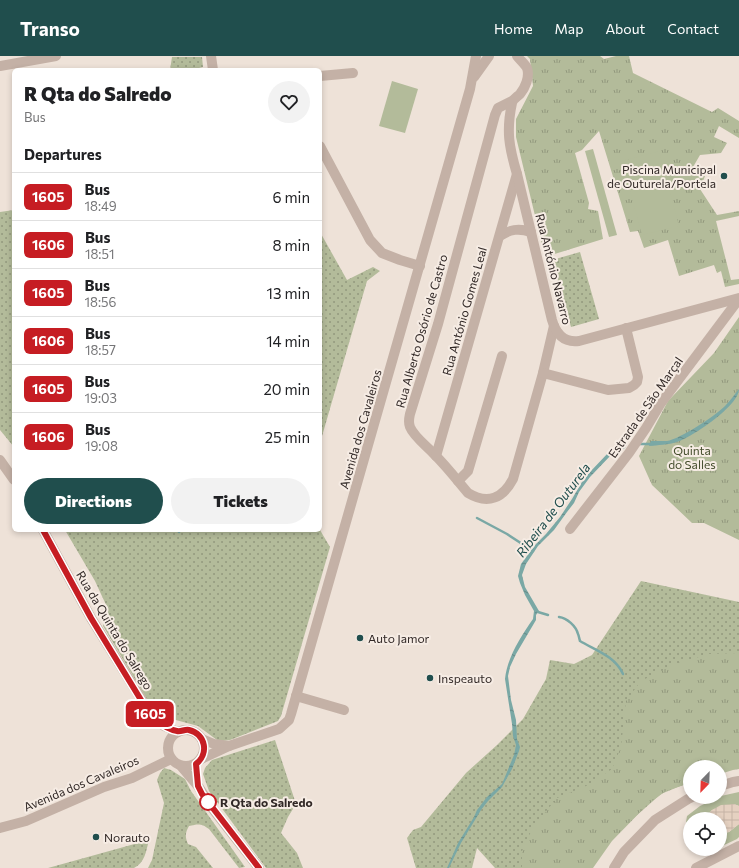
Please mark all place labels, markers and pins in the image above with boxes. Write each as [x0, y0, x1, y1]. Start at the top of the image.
place label: Piscina Municipal de Outurela/Portela [607, 162, 716, 190]
marker: Piscina Municipal de Outurela/Portela [719, 171, 729, 181]
place label: Auto Jamor [368, 631, 430, 646]
marker: Auto Jamor [355, 633, 365, 643]
place label: Inspeauto [438, 671, 492, 685]
marker: Inspeauto [425, 673, 435, 683]
marker: R Qta do Salredo [199, 793, 217, 811]
place label: R Qta do Salredo [220, 795, 313, 809]
place label: Norauto [104, 830, 150, 844]
marker: Norauto [91, 832, 101, 842]

